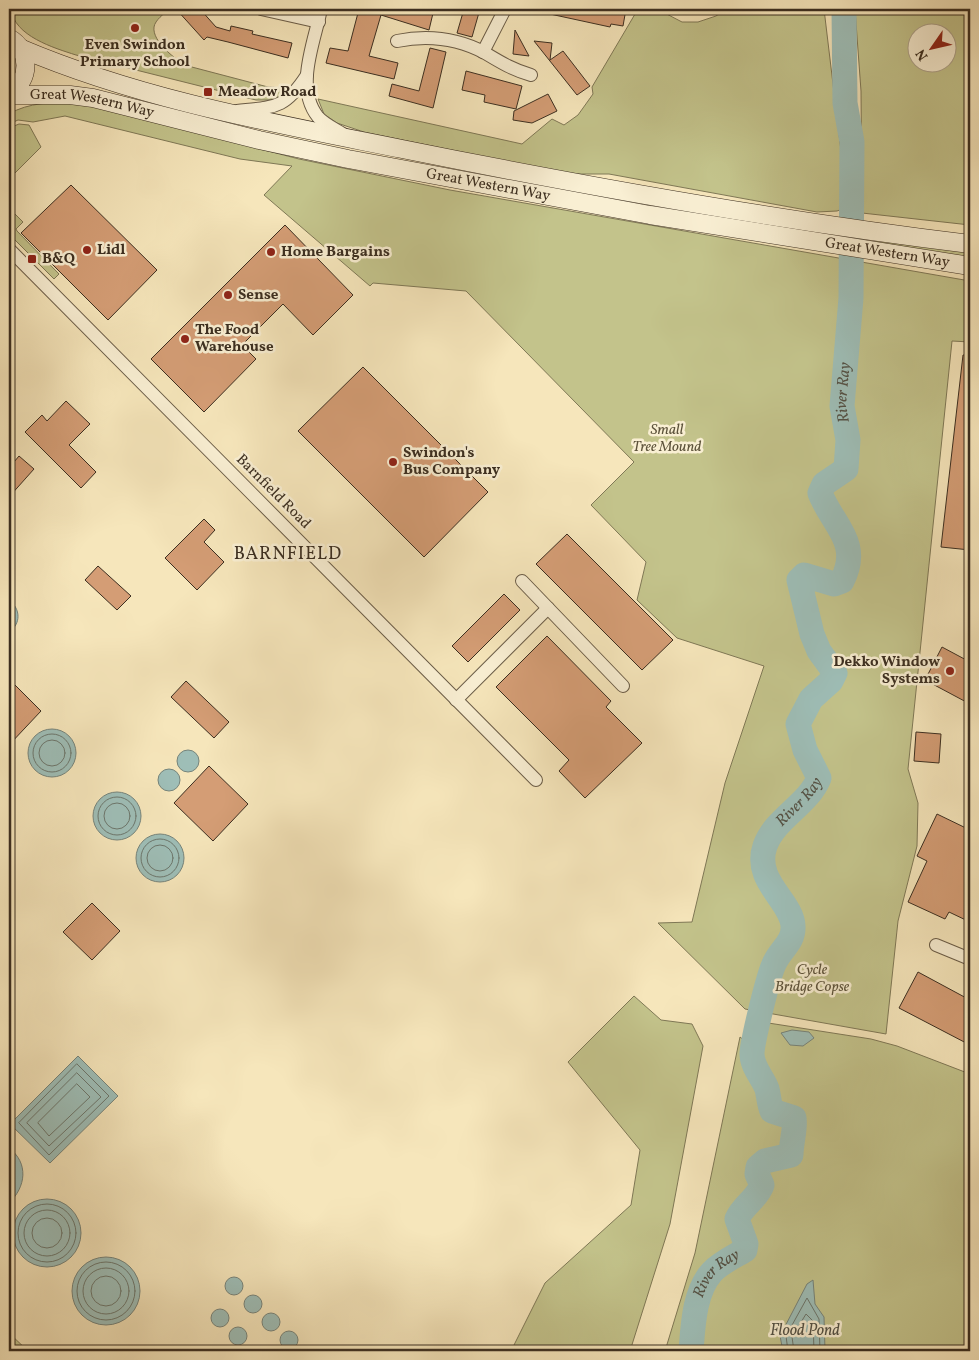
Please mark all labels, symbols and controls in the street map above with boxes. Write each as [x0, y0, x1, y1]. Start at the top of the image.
marker: Even Swindon Primary School [129, 22, 141, 34]
north arrow [906, 22, 956, 72]
place label: Even Swindon Primary School [80, 35, 190, 73]
text: N [912, 45, 933, 64]
place label: Meadow Road [218, 82, 316, 103]
street label: Great Western Way [30, 85, 157, 124]
marker: Meadow Road [202, 86, 214, 98]
street label: Great Western Way [424, 163, 552, 207]
street label: Great Western Way [824, 233, 951, 273]
place label: Lidl [97, 240, 125, 261]
place label: Home Bargains [281, 242, 390, 263]
marker: Lidl [81, 244, 93, 256]
marker: Home Bargains [265, 246, 277, 258]
place label: B&Q [42, 249, 76, 270]
marker: B&Q [26, 253, 38, 265]
place label: Sense [238, 285, 279, 306]
marker: Sense [222, 289, 234, 301]
place label: The Food Warehouse [195, 320, 274, 358]
marker: The Food Warehouse [179, 333, 191, 345]
water label: River Ray [831, 361, 857, 425]
park label: Small Tree Mound [633, 420, 701, 458]
place label: Swindon's Bus Company [403, 443, 501, 481]
street label: Barnfield Road [231, 450, 315, 534]
marker: Swindon's Bus Company [387, 456, 399, 468]
district label: BARNFIELD [234, 542, 342, 567]
place label: Dekko Window Systems [833, 652, 940, 690]
marker: Dekko Window Systems [944, 665, 956, 677]
water label: River Ray [771, 774, 829, 832]
park label: Cycle Bridge Copse [775, 960, 850, 998]
water label: River Ray [688, 1244, 744, 1301]
water label: Flood Pond [770, 1320, 840, 1342]

